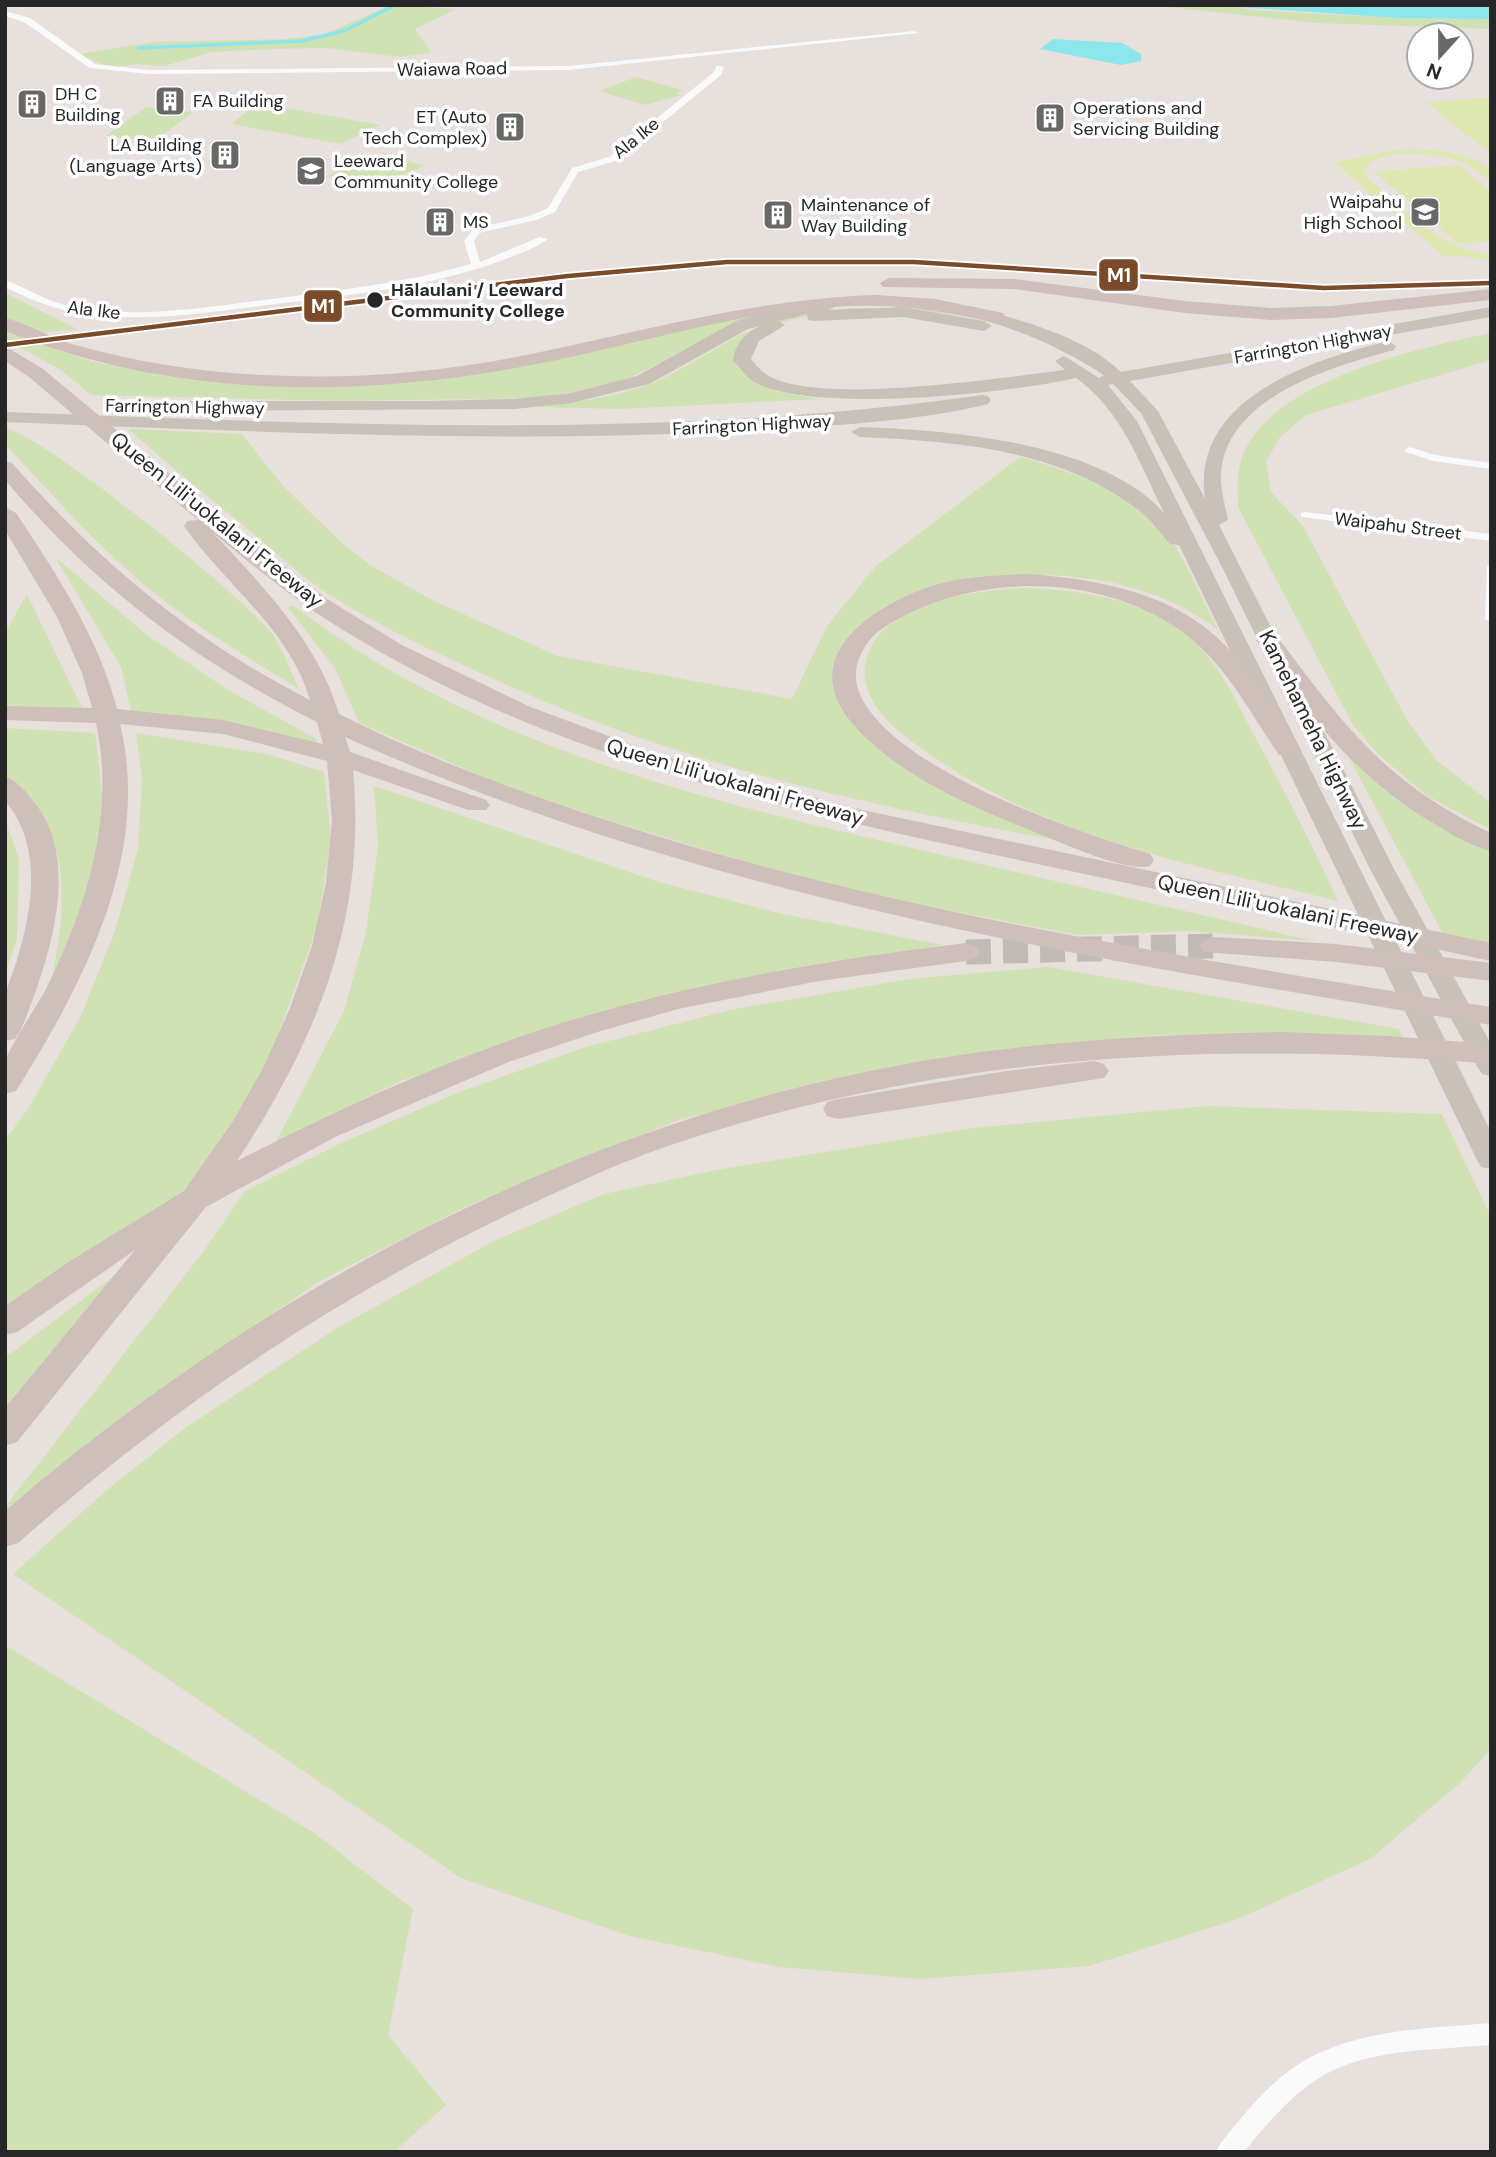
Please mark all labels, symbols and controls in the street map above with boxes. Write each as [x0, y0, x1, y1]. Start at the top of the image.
north arrow [1405, 21, 1475, 91]
street label: Waiawa Road [397, 56, 507, 82]
text: N [1423, 57, 1445, 86]
place label: DH C Building [55, 82, 120, 127]
building icon: FA Building [153, 84, 187, 118]
building icon: DH C Building [15, 87, 49, 121]
place label: FA Building [193, 89, 284, 113]
place label: Operations and Servicing Building [1073, 96, 1219, 141]
building icon: Operations and Servicing Building [1033, 101, 1067, 135]
place label: ET (Auto Tech Complex) [363, 105, 487, 150]
building icon: ET (Auto Tech Complex) [493, 110, 527, 144]
street label: Ala Ike [608, 112, 664, 164]
place label: LA Building (Language Arts) [69, 133, 202, 178]
building icon: LA Building (Language Arts) [208, 138, 242, 172]
place label: Leeward Community College [334, 149, 498, 194]
school or university icon: Leeward Community College [294, 154, 328, 188]
place label: Waipahu High School [1304, 190, 1402, 235]
place label: Maintenance of Way Building [801, 193, 930, 238]
school or university icon: Waipahu High School [1408, 195, 1442, 229]
building icon: Maintenance of Way Building [761, 198, 795, 232]
building icon: MS [423, 205, 457, 239]
place label: MS [463, 210, 489, 234]
line badge: M1 [1098, 258, 1139, 292]
text: M1 [1107, 263, 1131, 288]
place label: Hālaulani / Leeward Community College [391, 278, 565, 323]
line badge: M1 [303, 289, 343, 323]
marker: Hālaulani / Leeward Community College [365, 290, 385, 310]
text: M1 [311, 294, 335, 319]
street label: Ala Ike [66, 295, 122, 325]
street label: Farrington Highway [1232, 318, 1394, 370]
street label: Farrington Highway [105, 394, 265, 420]
street label: Farrington Highway [672, 409, 832, 441]
street label: Queen Liliʻuokalani Freeway [105, 425, 329, 615]
street label: Waipahu Street [1333, 506, 1463, 546]
street label: Kamehameha Highway [1252, 626, 1374, 835]
street label: Queen Liliʻuokalani Freeway [603, 732, 867, 832]
street label: Queen Liliʻuokalani Freeway [1155, 868, 1421, 950]

